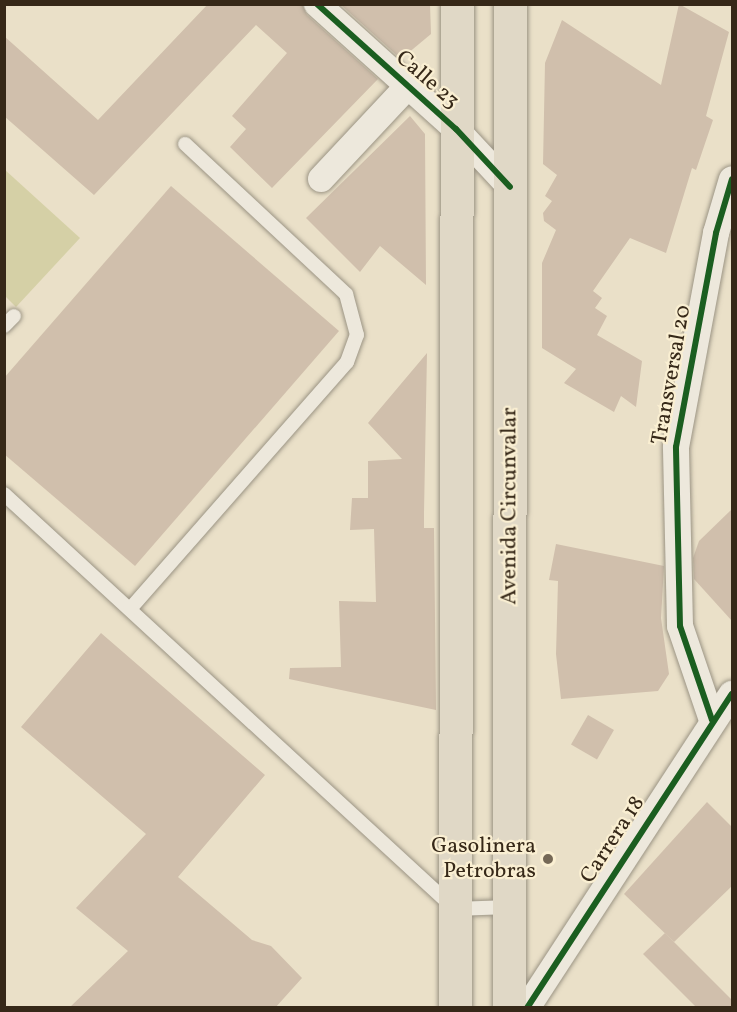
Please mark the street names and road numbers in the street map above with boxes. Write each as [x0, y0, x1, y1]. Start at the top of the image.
street label: Calle 23 [390, 45, 464, 115]
street label: Transversal 20 [647, 303, 697, 447]
street label: Avenida Circunvalar [497, 407, 523, 605]
street label: Carrera 18 [575, 792, 651, 888]

